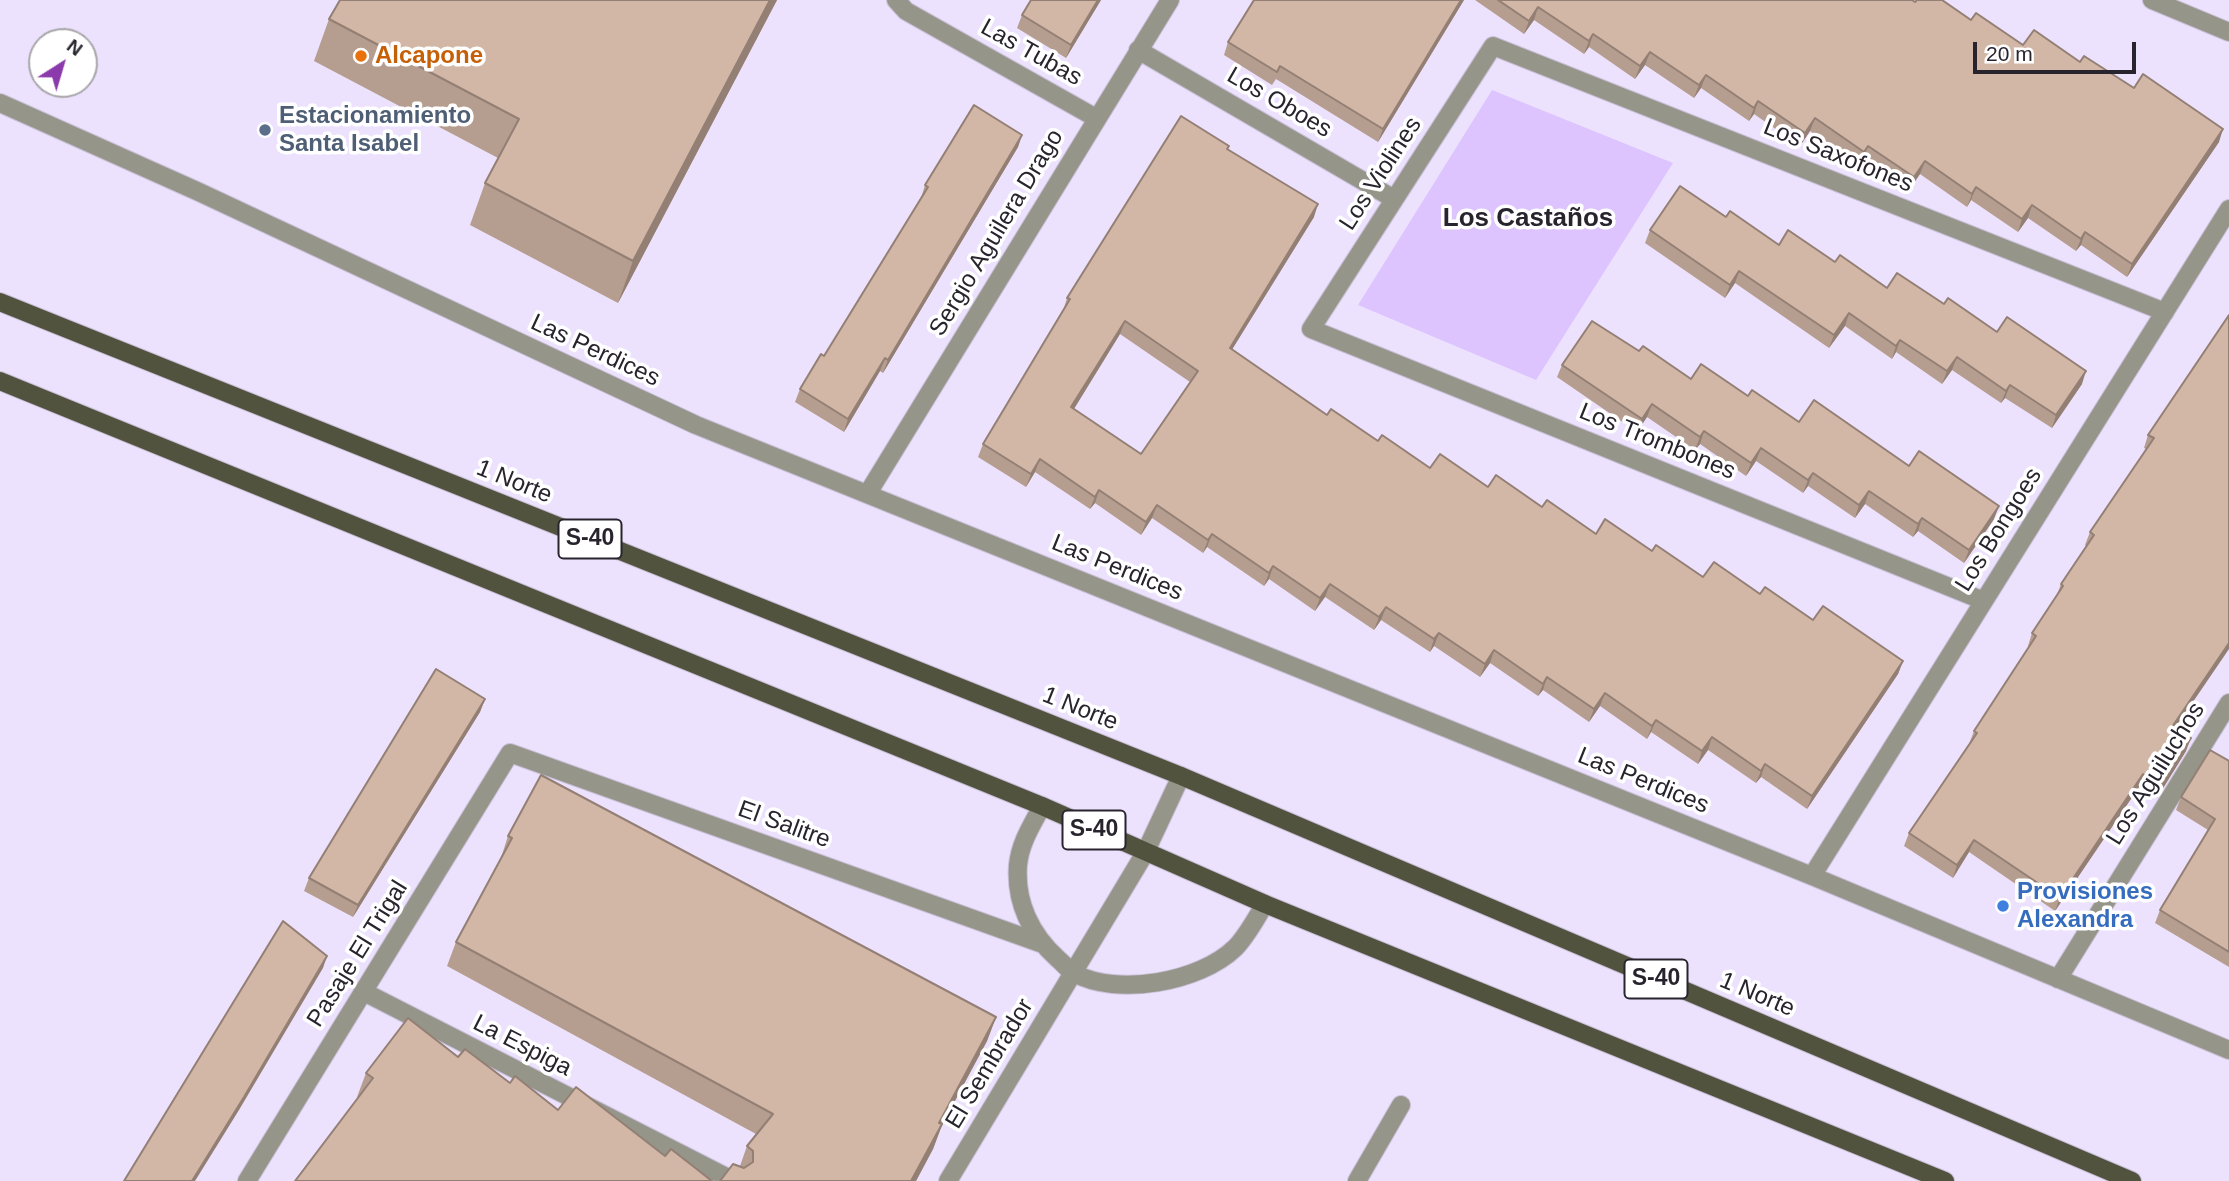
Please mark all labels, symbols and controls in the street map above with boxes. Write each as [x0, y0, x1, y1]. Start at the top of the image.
street label: Las Tubas [975, 13, 1087, 93]
north arrow [28, 28, 98, 98]
scale bar [1977, 28, 2140, 72]
text: N [63, 35, 87, 60]
place label: Alcapone [375, 42, 483, 70]
text: 20 m [1986, 42, 2033, 65]
marker: Alcapone [353, 48, 369, 64]
street label: Los Oboes [1222, 62, 1336, 144]
place label: Estacionamiento Santa Isabel [279, 102, 471, 158]
street label: Los Violines [1334, 112, 1428, 236]
street label: Los Saxofones [1759, 113, 1917, 199]
marker: Estacionamiento Santa Isabel [257, 122, 273, 138]
street label: Sergio Aguilera Drago [924, 124, 1070, 342]
district label: Los Castaños [1443, 203, 1613, 235]
street label: Las Perdices [526, 309, 664, 393]
street label: Los Trombones [1575, 398, 1739, 486]
street label: 1 Norte [472, 454, 556, 510]
street label: Los Bongoes [1950, 463, 2048, 597]
road number: S-40 [558, 520, 622, 558]
street label: Las Perdices [1047, 529, 1187, 607]
street label: 1 Norte [1038, 681, 1122, 737]
street label: Los Aguiluchos [2101, 697, 2211, 851]
street label: Las Perdices [1573, 742, 1713, 820]
street label: El Salitre [734, 795, 834, 855]
road number: S-40 [1062, 810, 1126, 850]
street label: Pasaje El Trigal [301, 875, 415, 1033]
place label: Provisiones Alexandra [2017, 878, 2153, 934]
marker: Provisiones Alexandra [1995, 898, 2011, 914]
road number: S-40 [1624, 960, 1688, 998]
street label: 1 Norte [1715, 966, 1799, 1024]
street label: El Sembrador [940, 994, 1040, 1134]
street label: La Espiga [468, 1009, 576, 1083]

